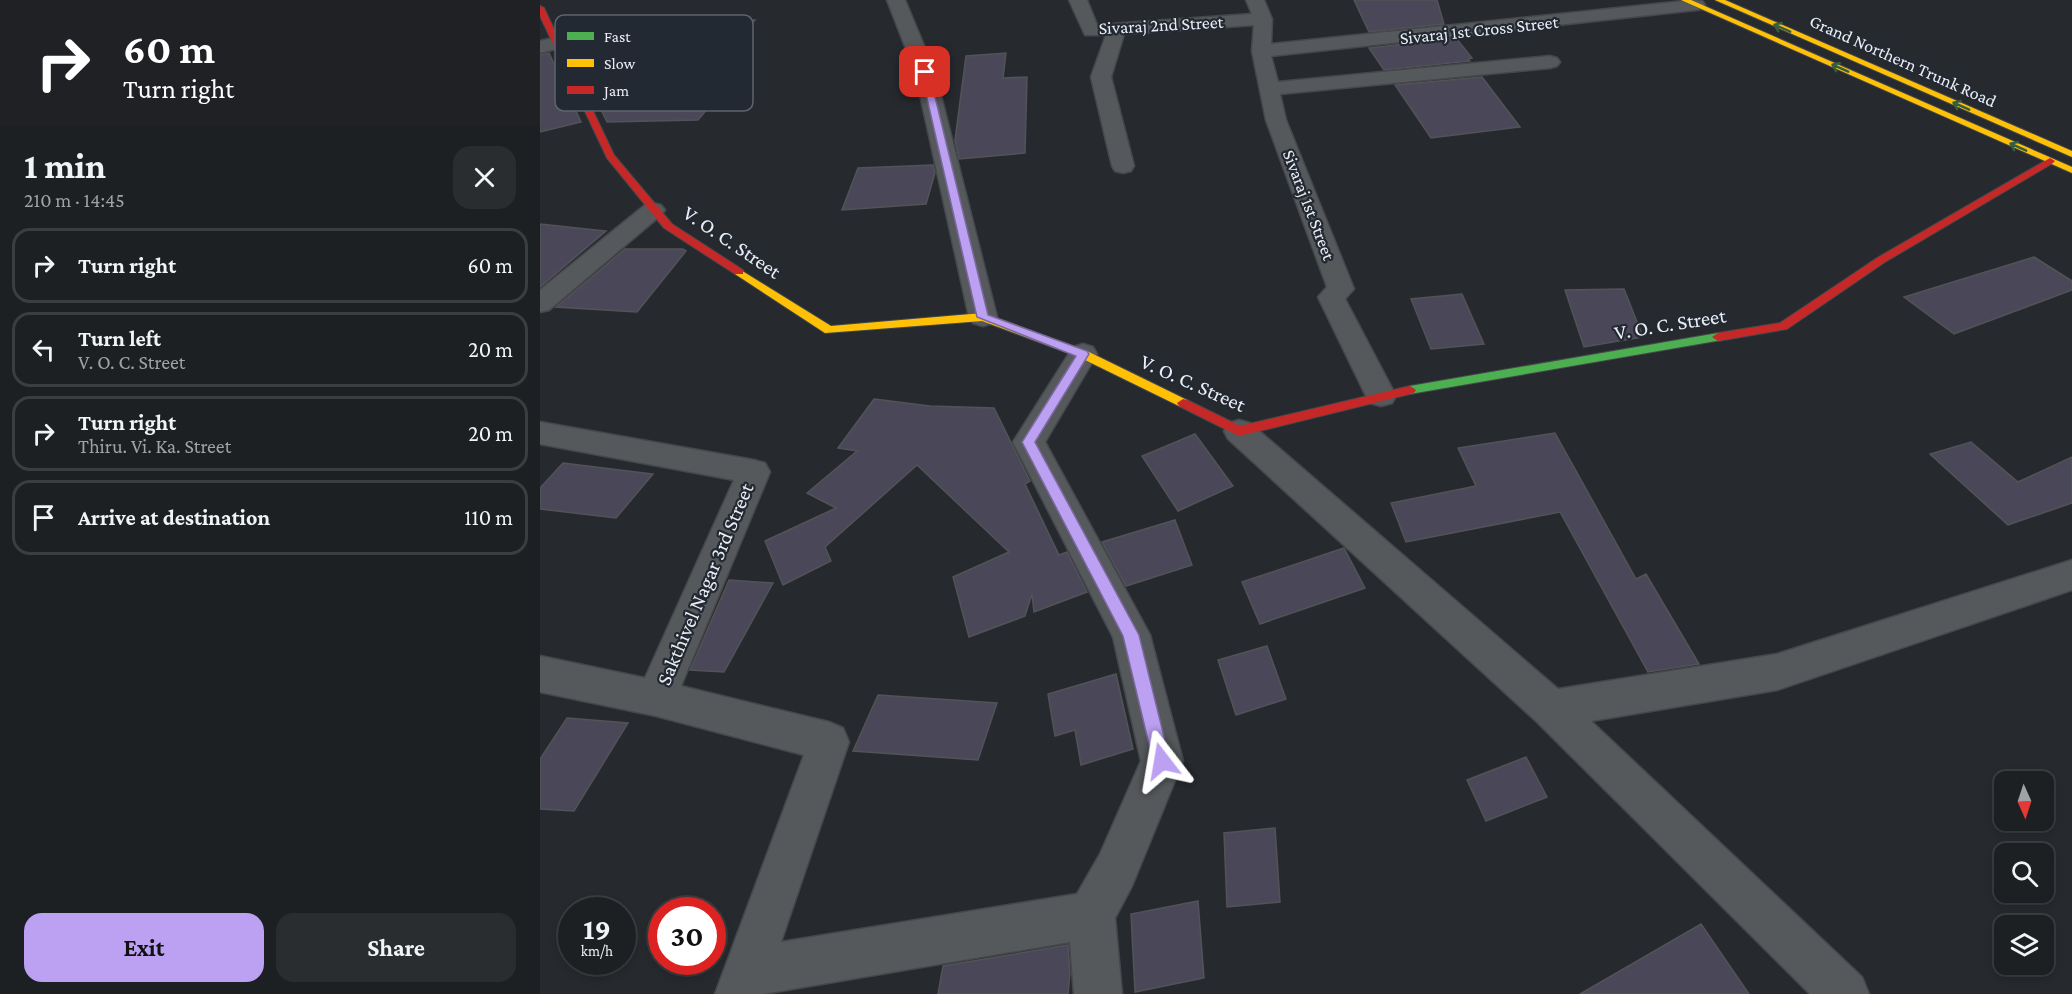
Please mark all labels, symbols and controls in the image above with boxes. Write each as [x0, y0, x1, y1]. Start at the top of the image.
street label: Grand Northern Trunk Road [1807, 11, 2000, 111]
street label: Sivaraj 2nd Street [1098, 12, 1225, 39]
street label: Sivaraj 1st Cross Street [1399, 12, 1560, 49]
legend [555, 15, 753, 111]
one-way arrow [1773, 21, 1791, 32]
icon: right [24, 24, 102, 102]
text: 60 m [123, 25, 215, 72]
text: Fast [604, 28, 631, 45]
pin [899, 46, 950, 97]
text: Slow [604, 55, 636, 72]
icon: arrive [908, 55, 941, 88]
one-way arrow [1831, 62, 1849, 74]
text: Turn right [123, 74, 234, 104]
text: Jam [602, 82, 629, 100]
one-way arrow [1952, 100, 1970, 111]
one-way arrow [2010, 141, 2028, 152]
text: 1 min [24, 146, 106, 186]
button: close [453, 146, 516, 209]
street label: Sivaraj 1st Street [1278, 147, 1340, 264]
text: 210 m · 14:45 [24, 189, 125, 211]
street label: V. O. C. Street [679, 201, 786, 284]
icon: right [27, 249, 60, 282]
text: Turn right [78, 253, 176, 278]
text: 60 m [468, 253, 513, 278]
street label: V. O. C. Street [1612, 303, 1729, 345]
text: Turn left [78, 326, 161, 351]
icon: left [27, 333, 60, 366]
text: 20 m [468, 337, 513, 362]
street label: V. O. C. Street [1137, 349, 1250, 417]
text: V. O. C. Street [78, 351, 185, 373]
text: Turn right [78, 410, 176, 435]
icon: right [27, 417, 60, 450]
text: 20 m [468, 421, 513, 446]
text: Thiru. Vi. Ka. Street [78, 435, 231, 457]
street label: Sakthivel Nagar 3rd Street [652, 478, 759, 689]
icon: arrive [27, 501, 60, 534]
text: Arrive at destination [78, 505, 270, 530]
text: 110 m [464, 505, 513, 530]
position arrow [1130, 729, 1194, 793]
north arrow [1994, 771, 2054, 831]
map controls [1994, 771, 2054, 975]
button: search [1994, 843, 2054, 903]
speed limit sign: 30 [648, 897, 726, 975]
text: 19 [583, 912, 611, 945]
button: Exit [24, 913, 264, 982]
button: Share [276, 913, 516, 982]
button: layers [1994, 915, 2054, 975]
text: km/h [581, 943, 613, 959]

